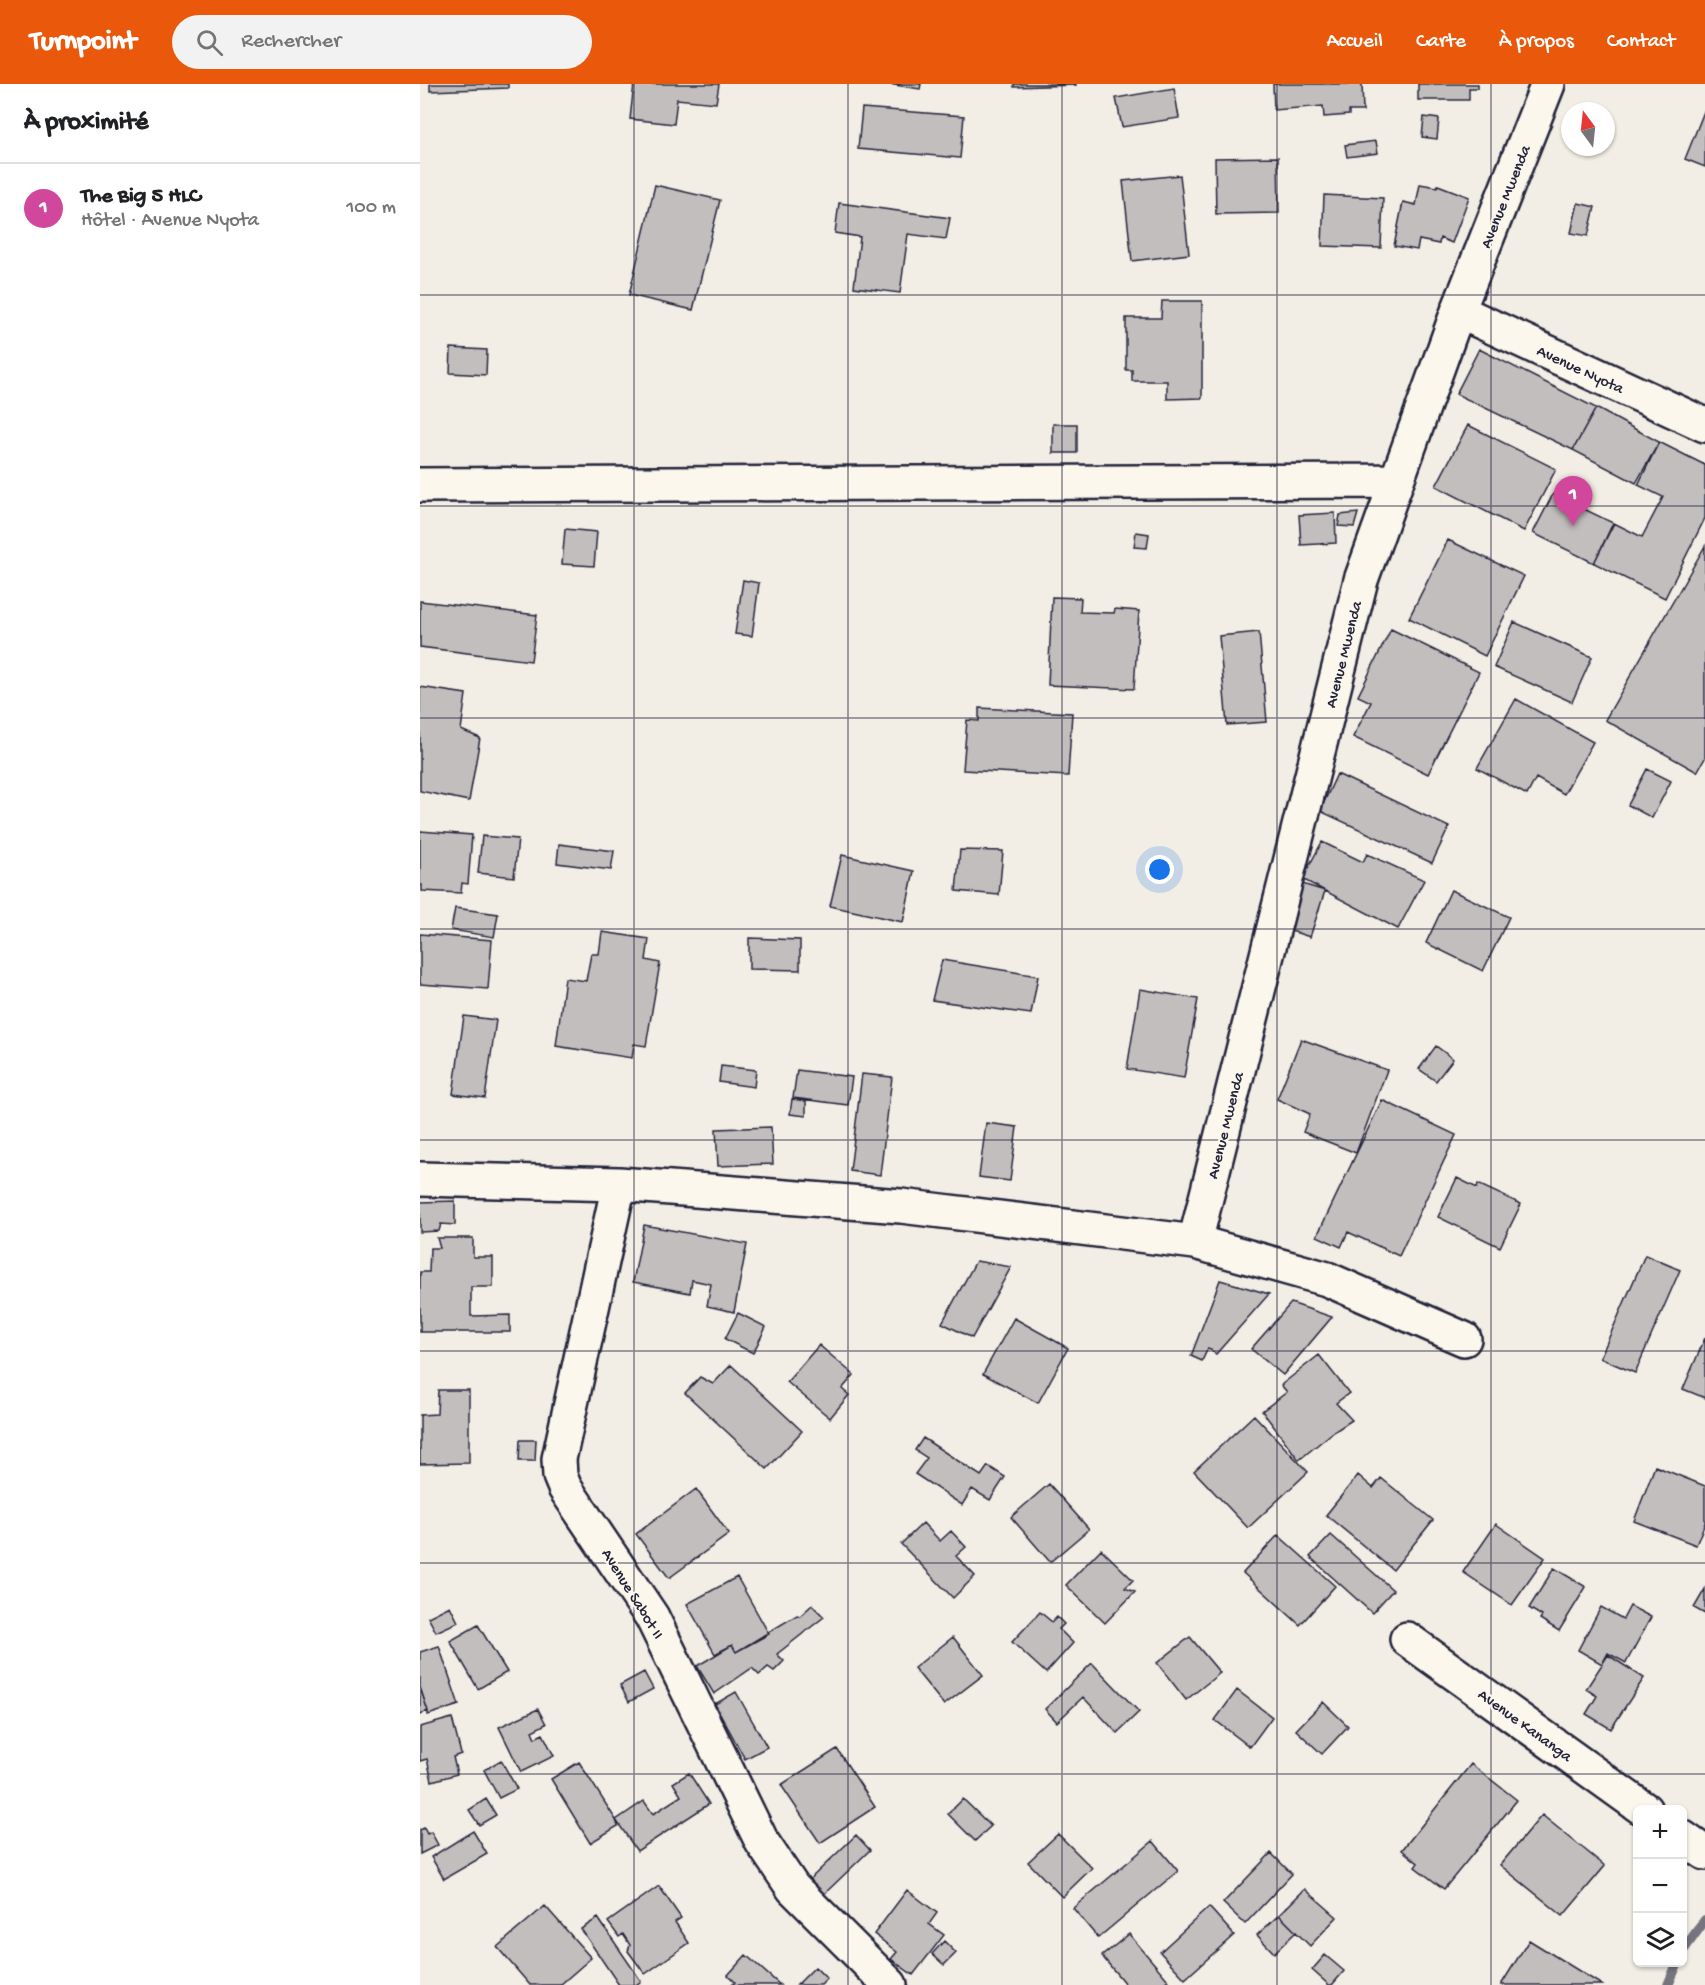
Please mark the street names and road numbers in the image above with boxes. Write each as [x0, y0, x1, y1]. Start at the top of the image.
street label: Avenue Mwenda [1478, 142, 1537, 252]
street label: Avenue Nyota [1533, 343, 1627, 400]
street label: Avenue Mwenda [1323, 598, 1368, 710]
street label: Avenue Mwenda [1205, 1069, 1250, 1181]
street label: Avenue Sabot II [596, 1546, 666, 1644]
street label: Avenue Kananga [1473, 1686, 1576, 1768]

